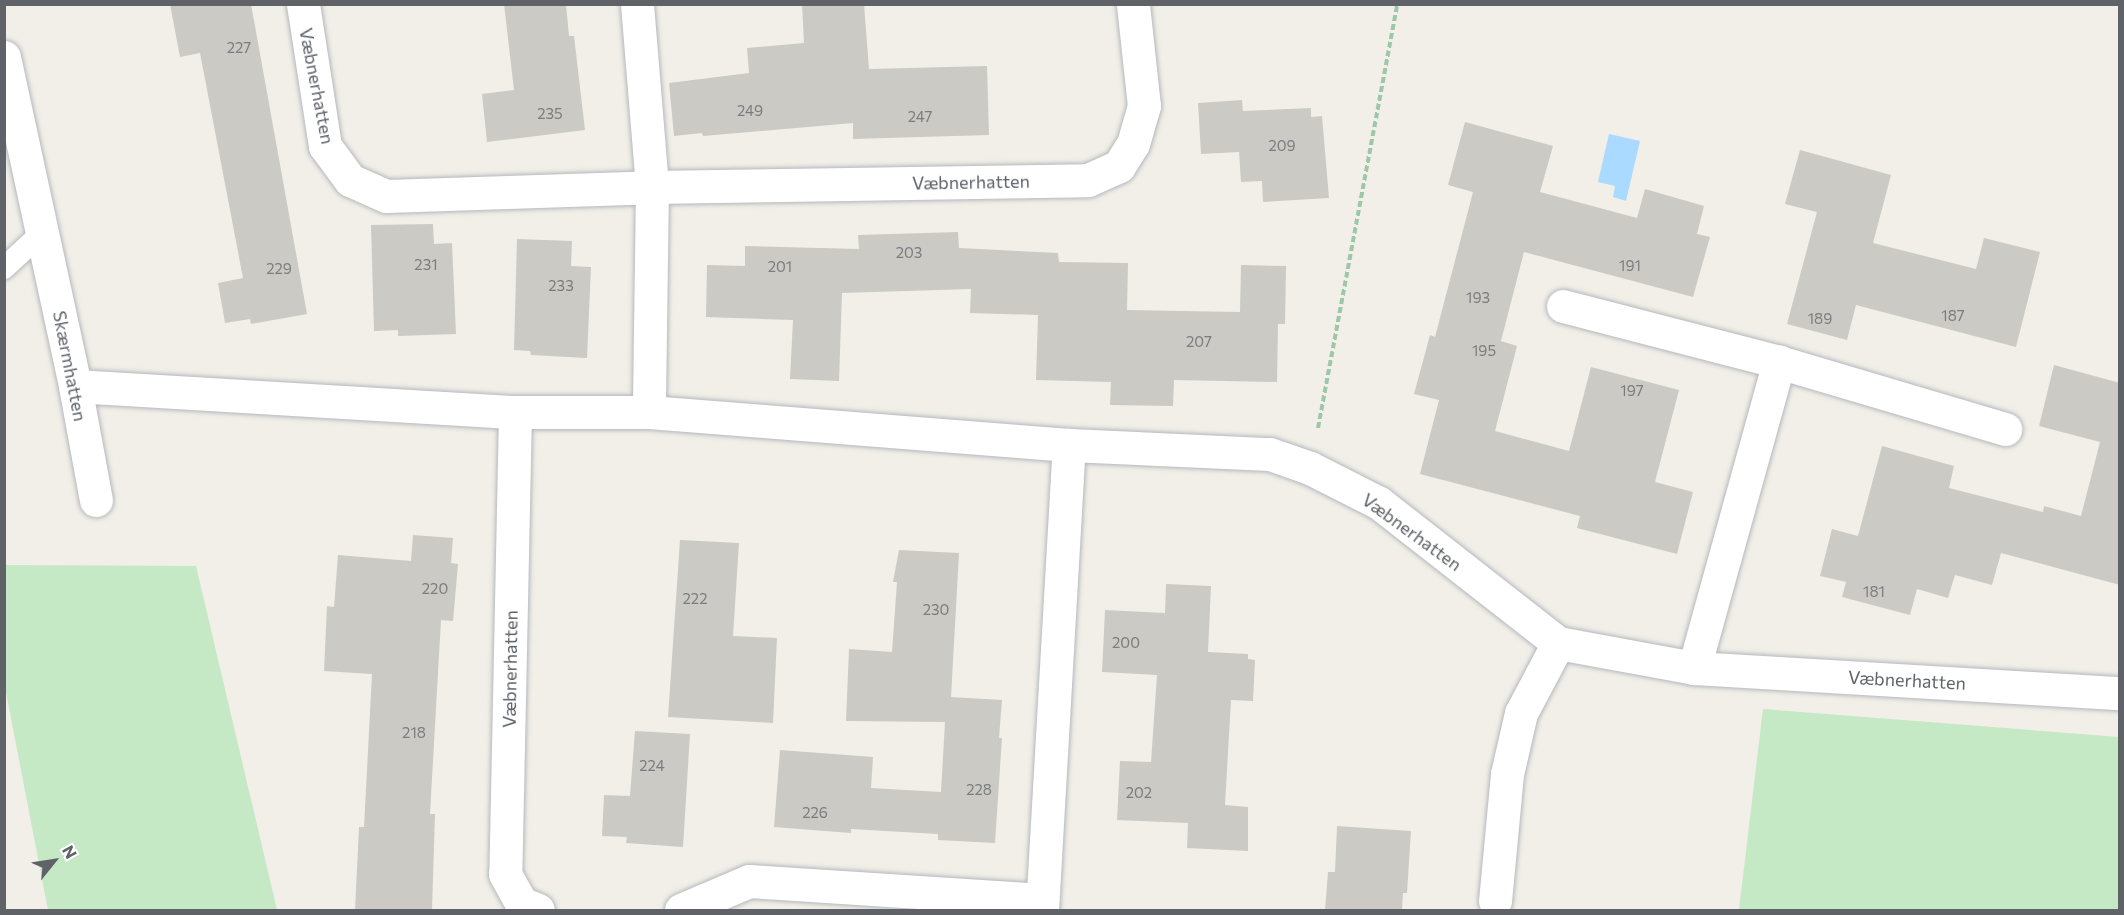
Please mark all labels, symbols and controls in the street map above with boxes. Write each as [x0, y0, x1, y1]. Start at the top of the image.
street label: Væbnerhatten [295, 26, 339, 146]
house number: 227 [227, 39, 251, 57]
house number: 249 [737, 102, 763, 120]
house number: 235 [537, 105, 563, 123]
house number: 247 [908, 108, 932, 126]
house number: 209 [1268, 137, 1296, 155]
street label: Væbnerhatten [912, 170, 1030, 194]
house number: 203 [896, 244, 922, 262]
house number: 231 [414, 256, 438, 274]
house number: 191 [1619, 257, 1641, 275]
house number: 201 [768, 258, 792, 276]
house number: 229 [266, 260, 292, 278]
house number: 233 [548, 277, 574, 295]
house number: 193 [1466, 289, 1490, 307]
house number: 187 [1941, 307, 1965, 325]
street label: Skærmhatten [49, 309, 91, 423]
house number: 189 [1808, 310, 1832, 328]
house number: 207 [1186, 333, 1212, 351]
house number: 195 [1472, 342, 1496, 360]
house number: 197 [1620, 382, 1644, 400]
street label: Væbnerhatten [1358, 489, 1466, 575]
house number: 220 [422, 580, 448, 598]
house number: 181 [1863, 583, 1885, 601]
house number: 222 [683, 590, 707, 608]
house number: 230 [923, 601, 949, 619]
street label: Væbnerhatten [498, 610, 522, 728]
house number: 200 [1112, 634, 1140, 652]
street label: Væbnerhatten [1848, 666, 1966, 694]
house number: 218 [402, 724, 426, 742]
house number: 224 [639, 757, 665, 775]
house number: 228 [966, 781, 992, 799]
house number: 202 [1126, 784, 1152, 802]
house number: 226 [802, 804, 828, 822]
north arrow [24, 831, 84, 891]
text: N [59, 842, 81, 862]

